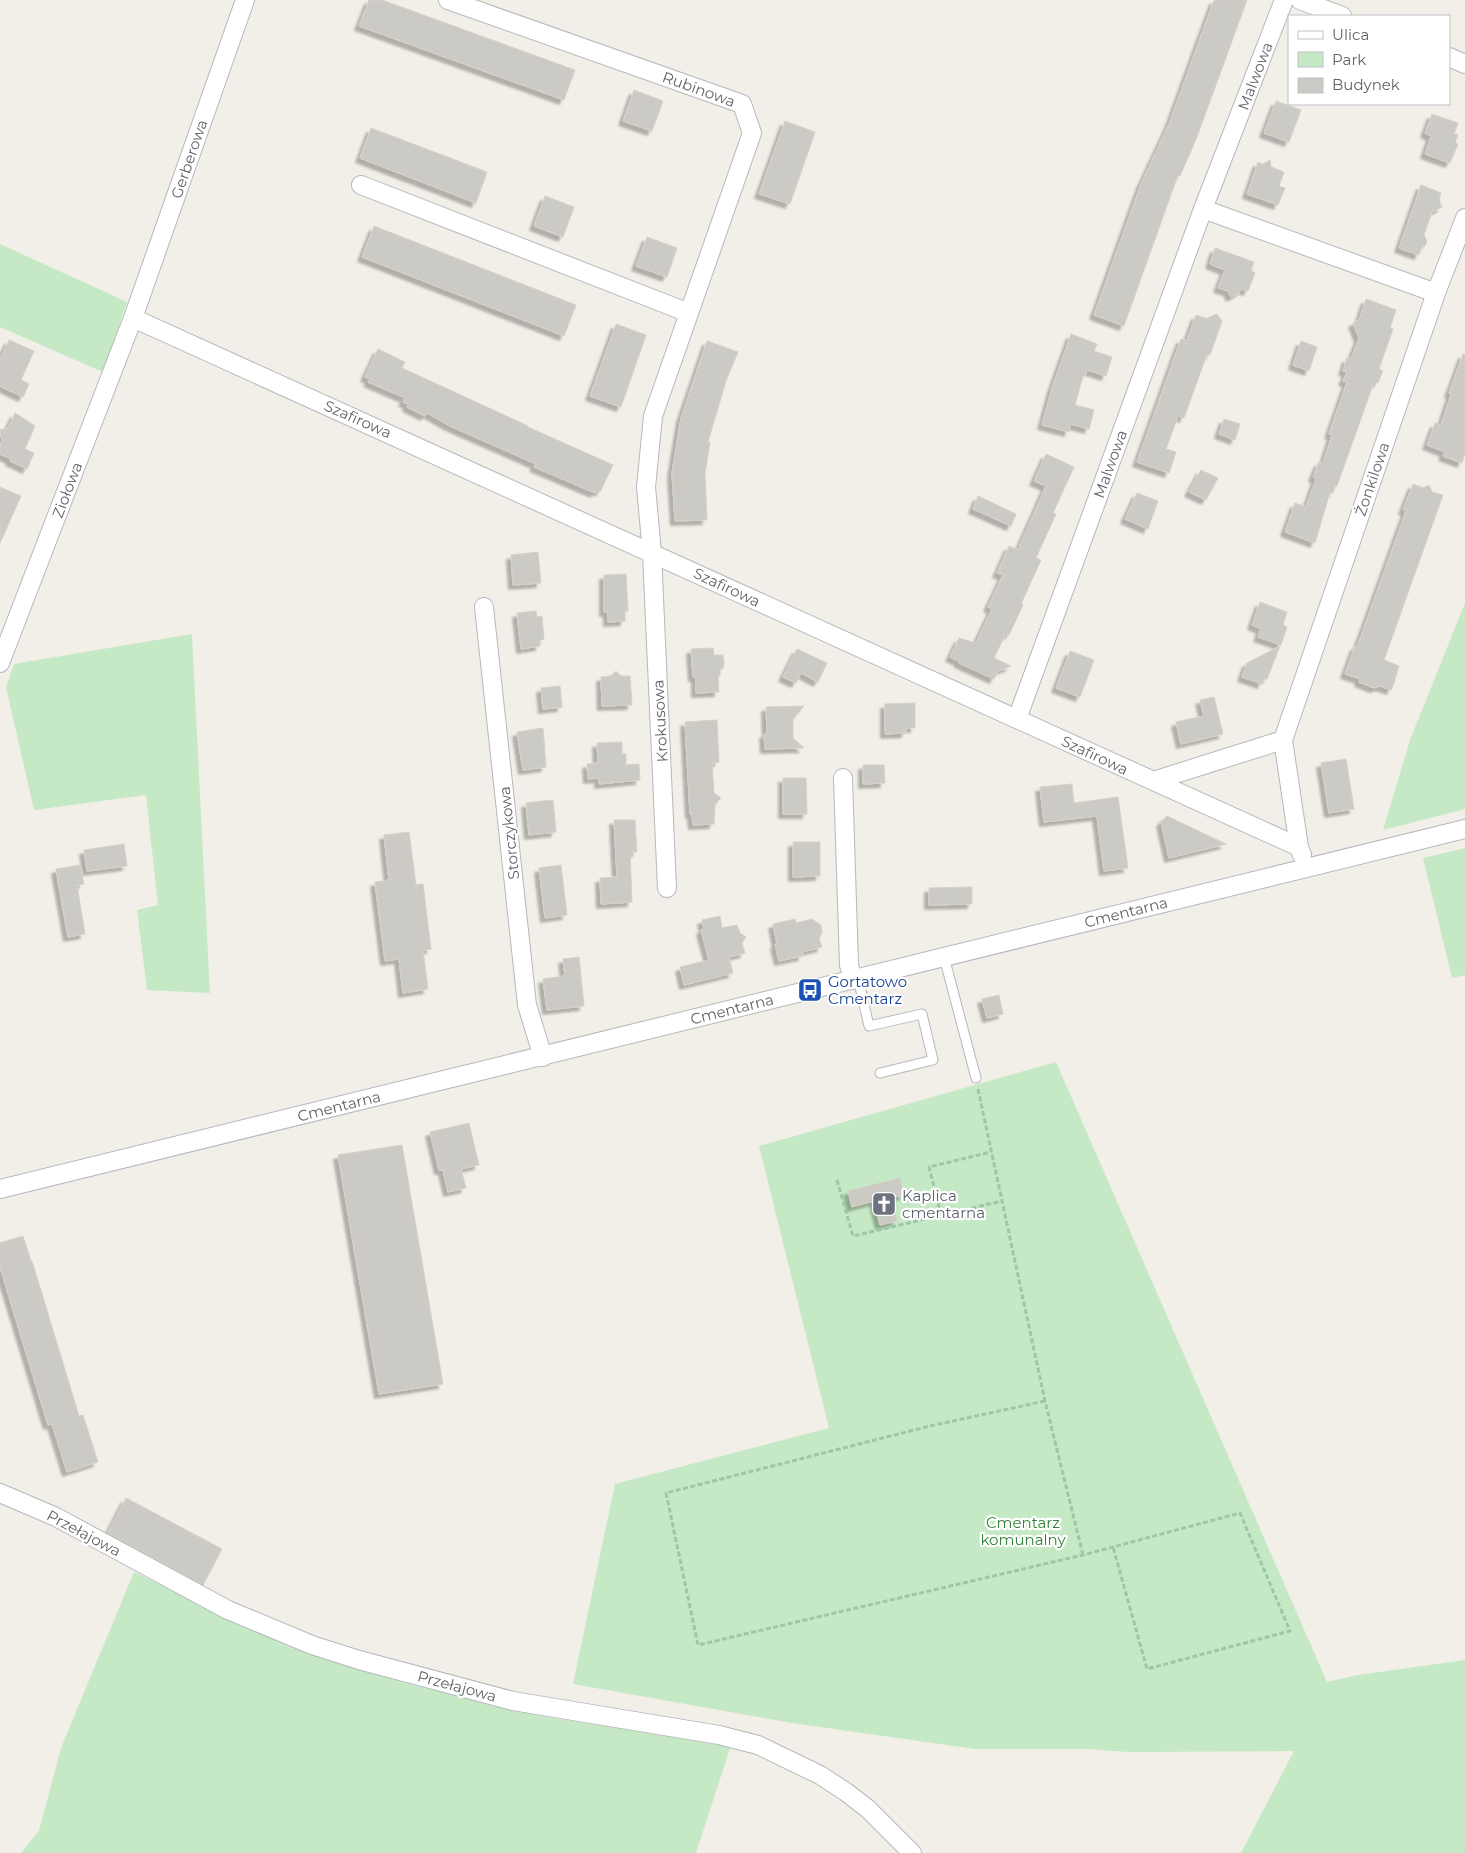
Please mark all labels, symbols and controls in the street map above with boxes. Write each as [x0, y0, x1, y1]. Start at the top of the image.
legend [1288, 15, 1450, 105]
text: Ulica [1332, 25, 1369, 44]
street label: Malwowa [1233, 39, 1277, 113]
text: Park [1332, 50, 1366, 69]
street label: Rubinowa [660, 67, 738, 111]
text: Budynek [1332, 75, 1400, 94]
street label: Gerberowa [167, 117, 211, 201]
street label: Szafirowa [321, 396, 395, 442]
street label: Malwowa [1089, 427, 1131, 501]
street label: Żonkilowa [1350, 439, 1394, 519]
street label: Ziołowa [48, 459, 86, 521]
street label: Szafirowa [691, 563, 763, 611]
street label: Krokusowa [648, 679, 672, 763]
street label: Szafirowa [1059, 731, 1131, 779]
street label: Storczykowa [495, 785, 523, 881]
street label: Cmentarna [1082, 892, 1170, 932]
place label: Gortatowo Cmentarz [828, 972, 907, 1008]
bus stop icon: Gortatowo Cmentarz [797, 977, 823, 1003]
street label: Cmentarna [688, 989, 776, 1029]
street label: Cmentarna [295, 1086, 383, 1126]
place label: Kaplica cmentarna [902, 1186, 985, 1222]
church icon: Kaplica cmentarna [871, 1191, 897, 1217]
street label: Przełajowa [44, 1506, 124, 1560]
park label: Cmentarz komunalny [980, 1513, 1066, 1549]
street label: Przełajowa [415, 1666, 499, 1706]

